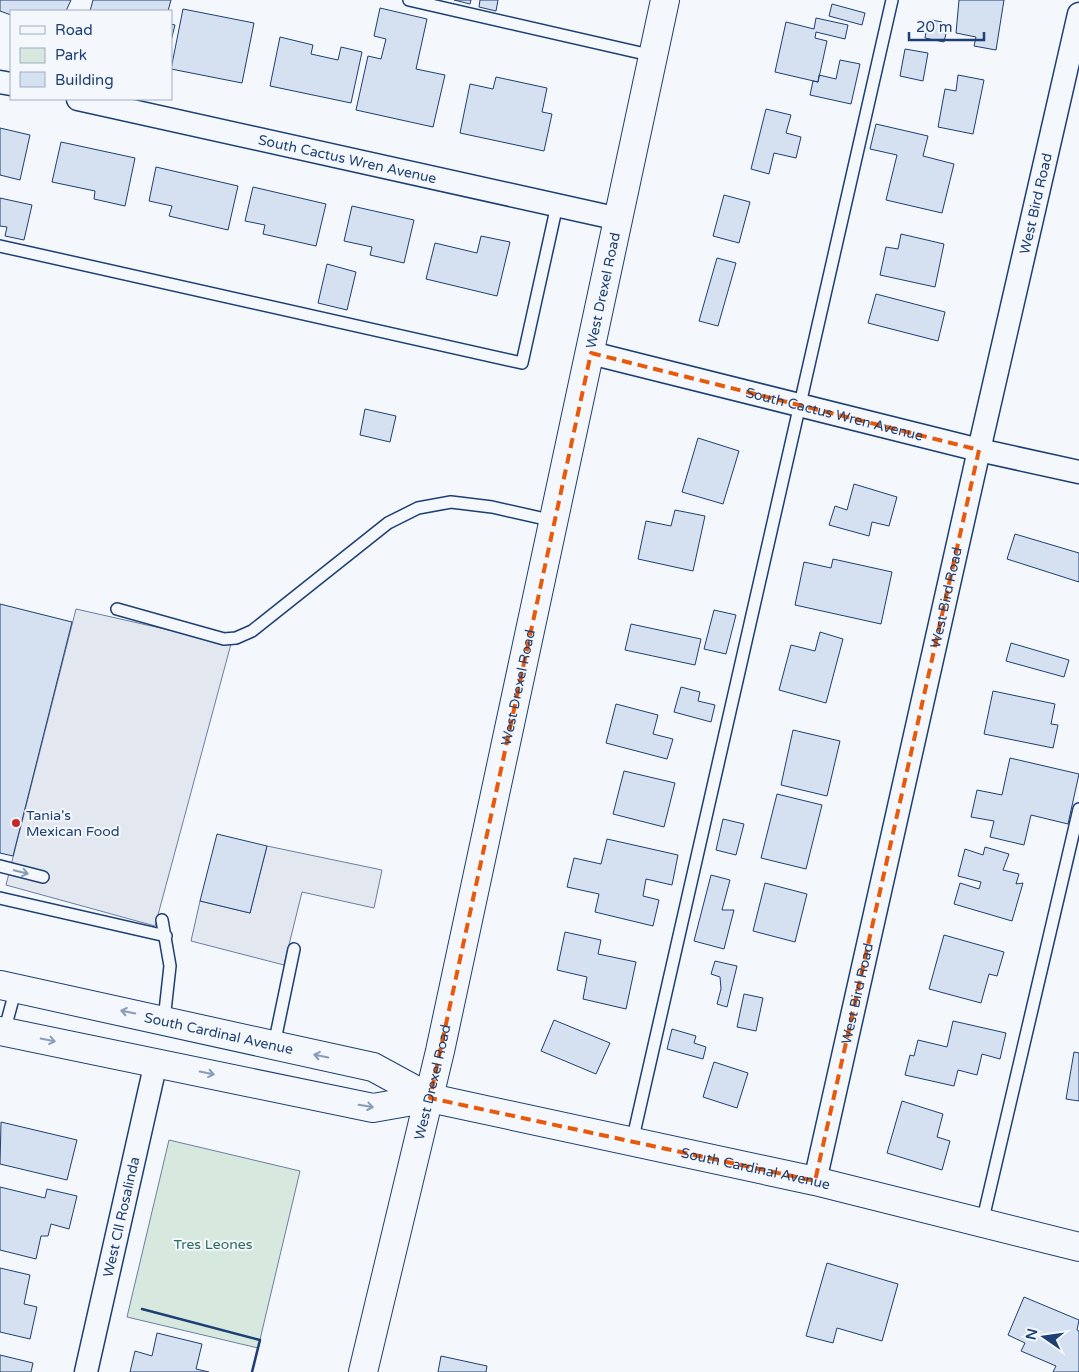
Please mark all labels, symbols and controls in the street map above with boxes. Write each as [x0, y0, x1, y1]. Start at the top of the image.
legend [10, 10, 172, 100]
scale bar [909, 10, 984, 42]
text: 20 m [916, 18, 953, 36]
text: Road [55, 21, 93, 39]
text: Park [55, 46, 87, 64]
text: Building [55, 71, 114, 89]
street label: South Cactus Wren Avenue [257, 131, 438, 187]
street label: West Bird Road [1016, 152, 1056, 256]
street label: West Drexel Road [583, 231, 624, 350]
street label: South Cactus Wren Avenue [744, 384, 925, 445]
street label: West Bird Road [927, 545, 966, 650]
street label: West Drexel Road [498, 628, 539, 747]
place label: Tania's Mexican Food [26, 807, 120, 840]
marker: Tania's Mexican Food [10, 817, 22, 829]
one-way arrow [13, 868, 29, 877]
street label: West Bird Road [838, 942, 877, 1046]
one-way arrow [120, 1007, 136, 1016]
street label: South Cardinal Avenue [143, 1009, 295, 1058]
street label: West Drexel Road [411, 1023, 454, 1142]
one-way arrow [39, 1036, 55, 1046]
one-way arrow [313, 1050, 329, 1060]
one-way arrow [199, 1069, 215, 1078]
one-way arrow [358, 1102, 374, 1112]
street label: South Cardinal Avenue [680, 1144, 832, 1193]
street label: West Cll Rosalinda [100, 1155, 143, 1279]
park label: Tres Leones [174, 1236, 253, 1253]
north arrow [1019, 1312, 1069, 1362]
text: N [1022, 1327, 1041, 1342]

